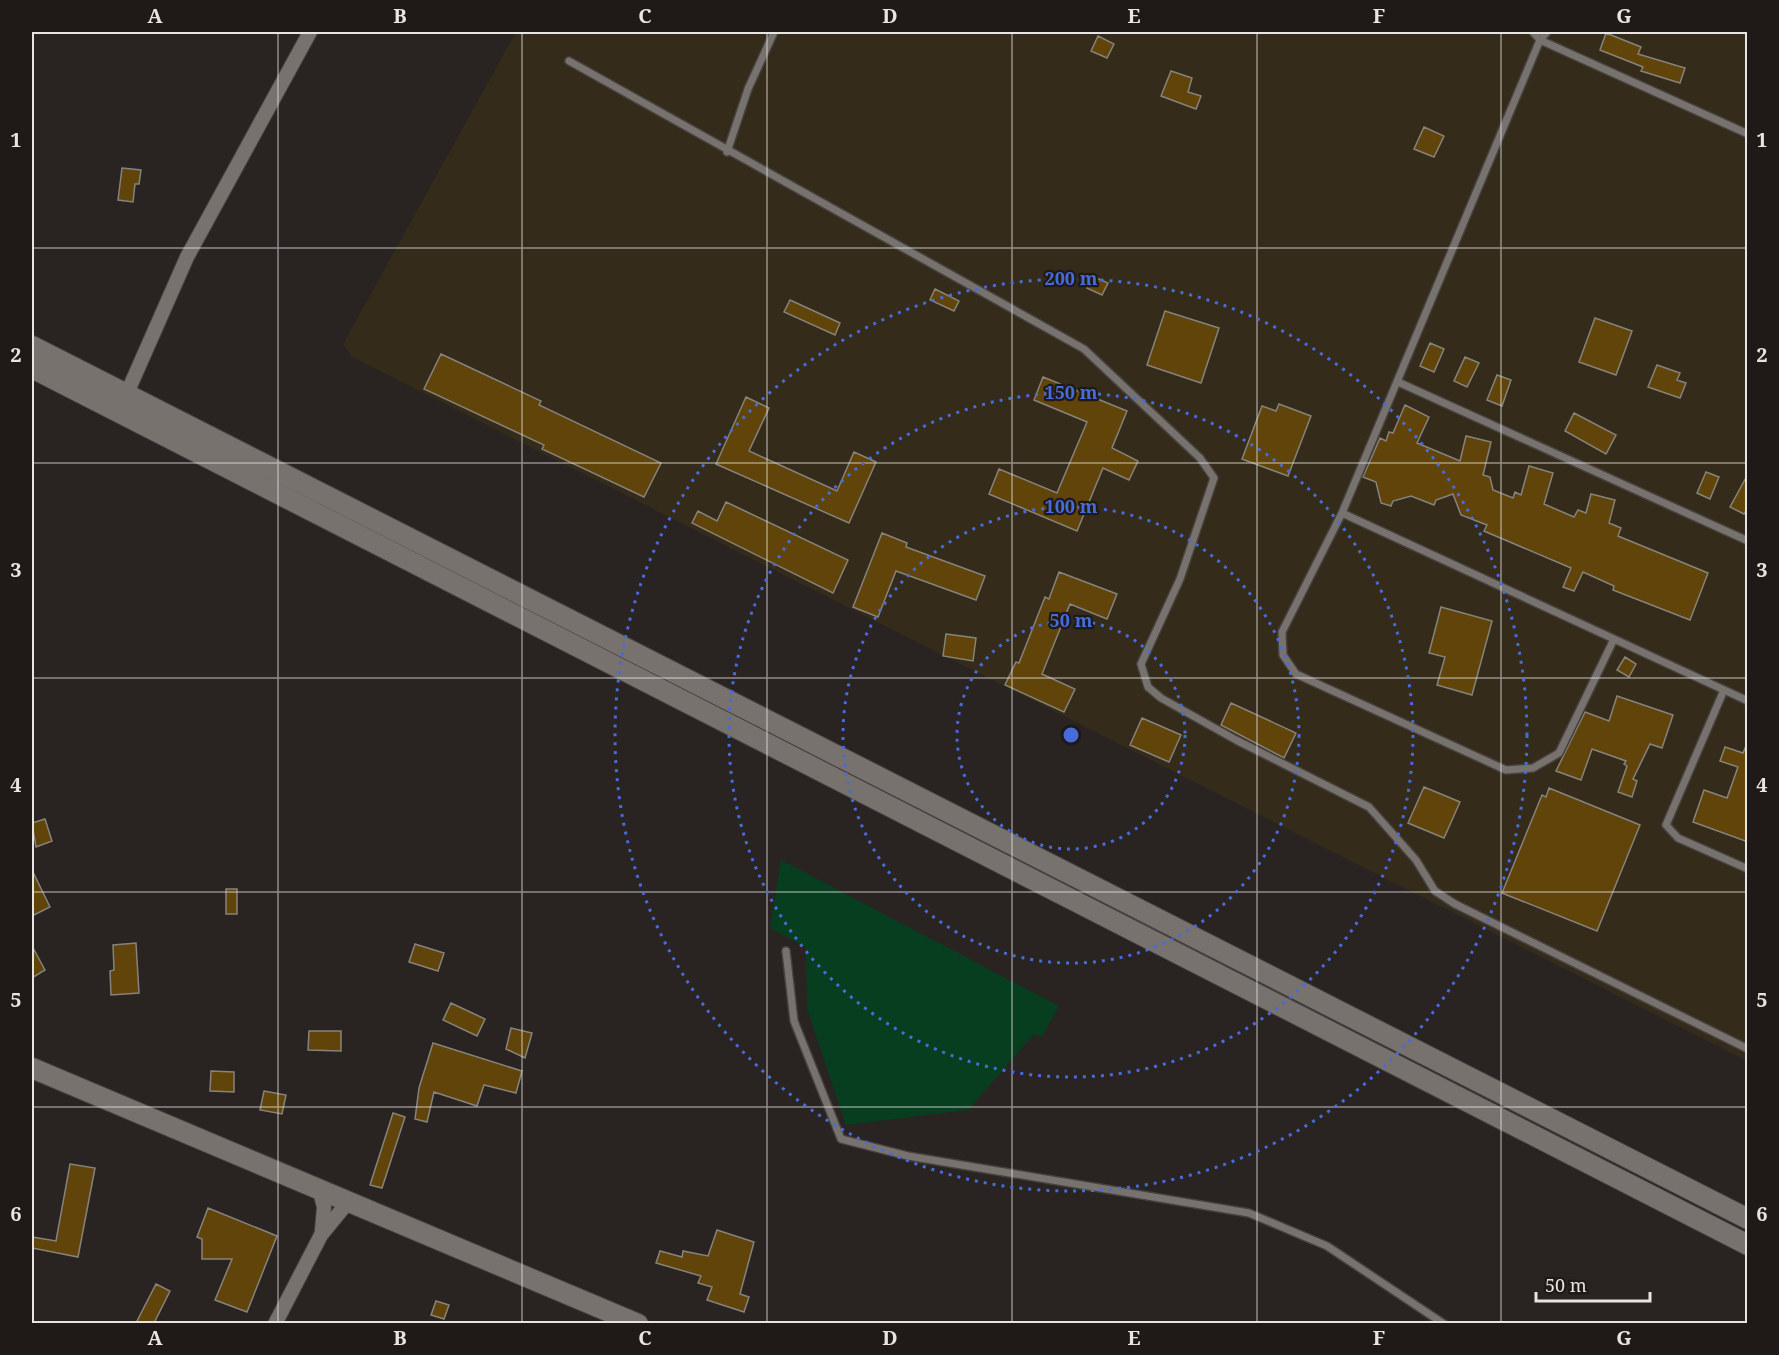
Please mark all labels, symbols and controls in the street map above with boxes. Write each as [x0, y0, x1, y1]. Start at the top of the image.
text: A [147, 2, 163, 29]
text: B [393, 2, 407, 29]
text: C [638, 2, 652, 29]
text: D [882, 2, 898, 29]
text: E [1127, 2, 1141, 29]
text: F [1373, 2, 1385, 29]
text: G [1616, 2, 1632, 29]
text: 1 [10, 126, 22, 153]
text: 1 [1756, 126, 1768, 153]
text: 200 m [1045, 266, 1098, 290]
text: 2 [10, 341, 22, 368]
text: 2 [1756, 341, 1768, 368]
text: 150 m [1045, 380, 1098, 404]
text: 100 m [1045, 494, 1098, 518]
text: 3 [10, 556, 22, 583]
text: 3 [1756, 556, 1768, 583]
text: 50 m [1050, 608, 1093, 632]
centre of rings [1061, 725, 1081, 745]
text: 4 [10, 771, 22, 798]
text: 4 [1756, 771, 1768, 798]
text: 5 [10, 986, 22, 1013]
text: 5 [1756, 986, 1768, 1013]
text: 6 [10, 1200, 22, 1227]
text: 6 [1756, 1200, 1768, 1227]
scale bar [1536, 1265, 1650, 1303]
text: 50 m [1545, 1273, 1587, 1297]
text: A [147, 1324, 163, 1351]
text: B [393, 1324, 407, 1351]
text: C [638, 1324, 652, 1351]
text: D [882, 1324, 898, 1351]
text: E [1127, 1324, 1141, 1351]
text: F [1373, 1324, 1385, 1351]
text: G [1616, 1324, 1632, 1351]

